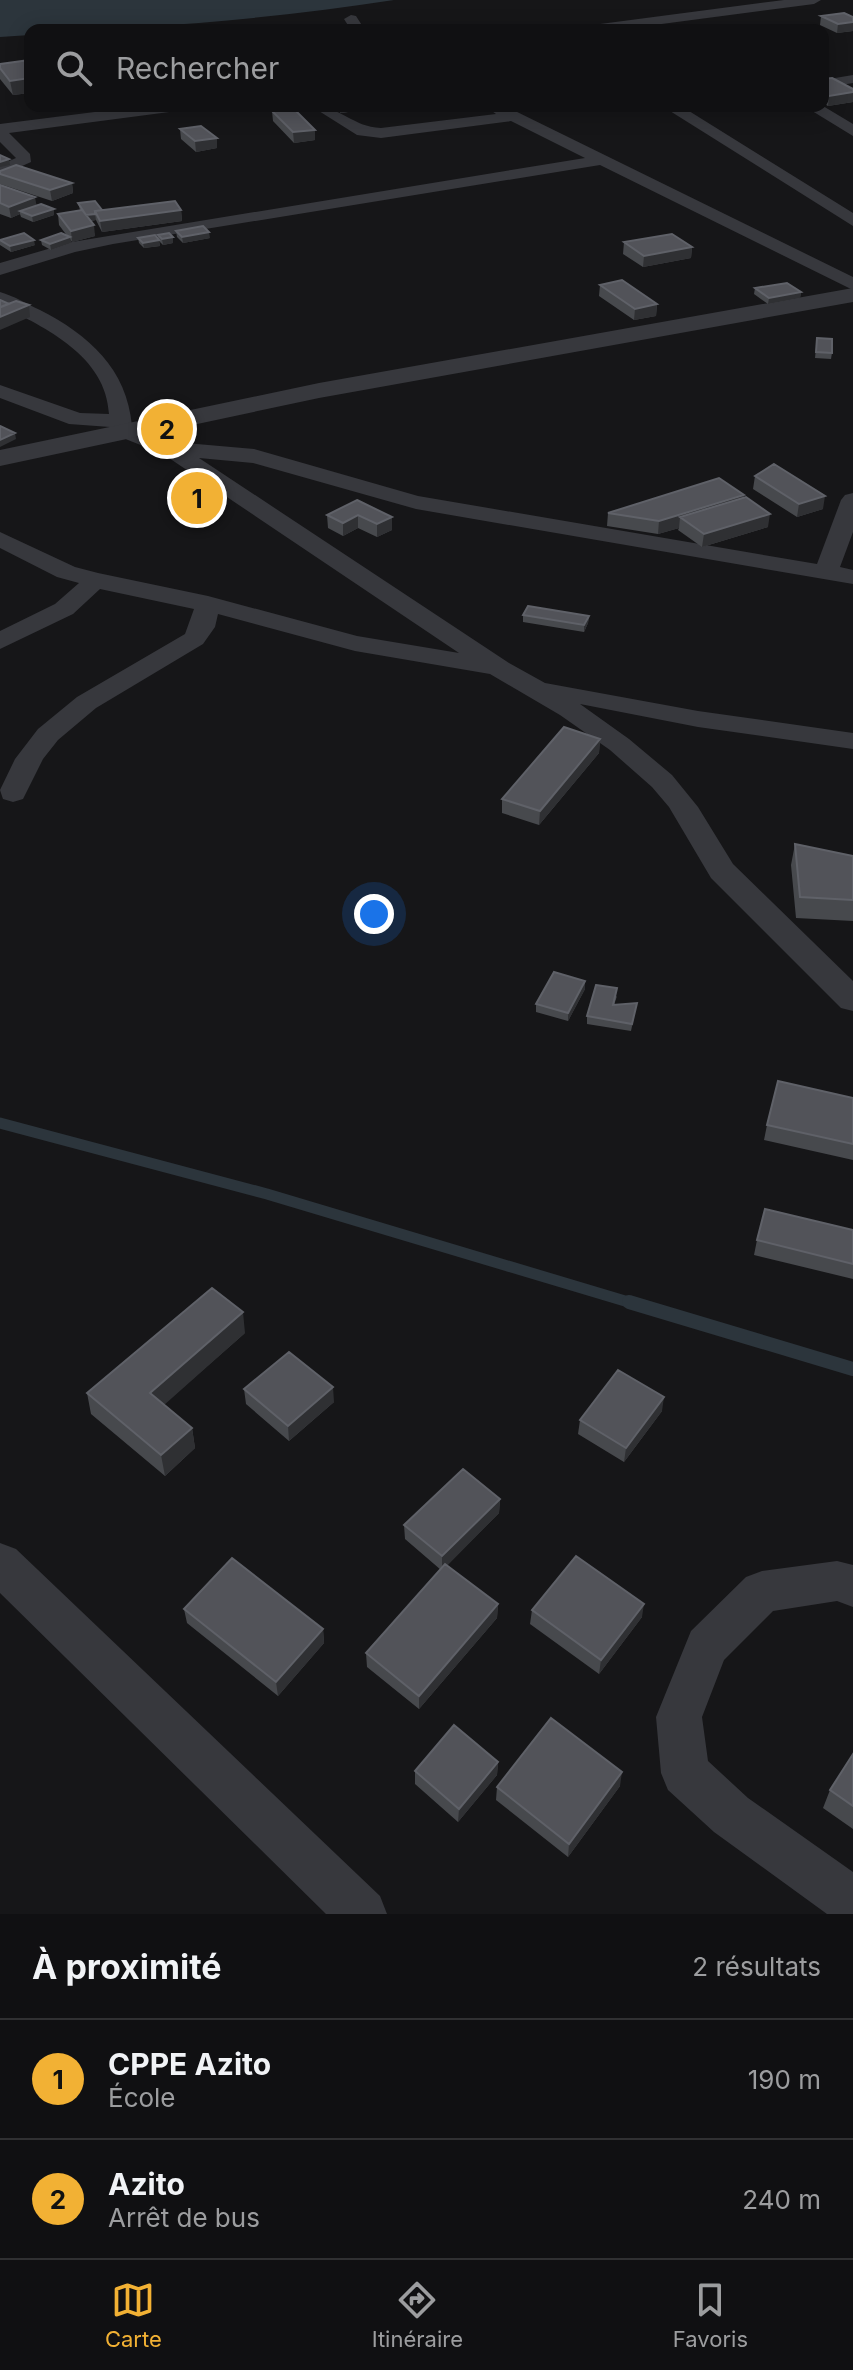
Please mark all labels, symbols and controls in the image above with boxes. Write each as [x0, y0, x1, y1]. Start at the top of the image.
search box [24, 24, 829, 112]
icon: search [52, 46, 96, 90]
text: Rechercher [116, 50, 279, 86]
pin: 2 [141, 399, 193, 459]
pin: 1 [171, 468, 223, 528]
your location [354, 894, 394, 934]
text: À proximité [32, 1946, 222, 1987]
text: 2 résultats [692, 1951, 821, 1982]
text: CPPE Azito [108, 2046, 271, 2082]
text: 1 [52, 2064, 64, 2095]
text: 190 m [748, 2064, 821, 2095]
text: École [108, 2082, 176, 2113]
text: Azito [108, 2166, 185, 2202]
text: 2 [50, 2184, 66, 2215]
text: 240 m [742, 2184, 821, 2215]
text: Arrêt de bus [108, 2202, 260, 2233]
tab: Carte [105, 2278, 162, 2352]
tab: Itinéraire [372, 2278, 463, 2352]
tab: Favoris [673, 2278, 748, 2352]

